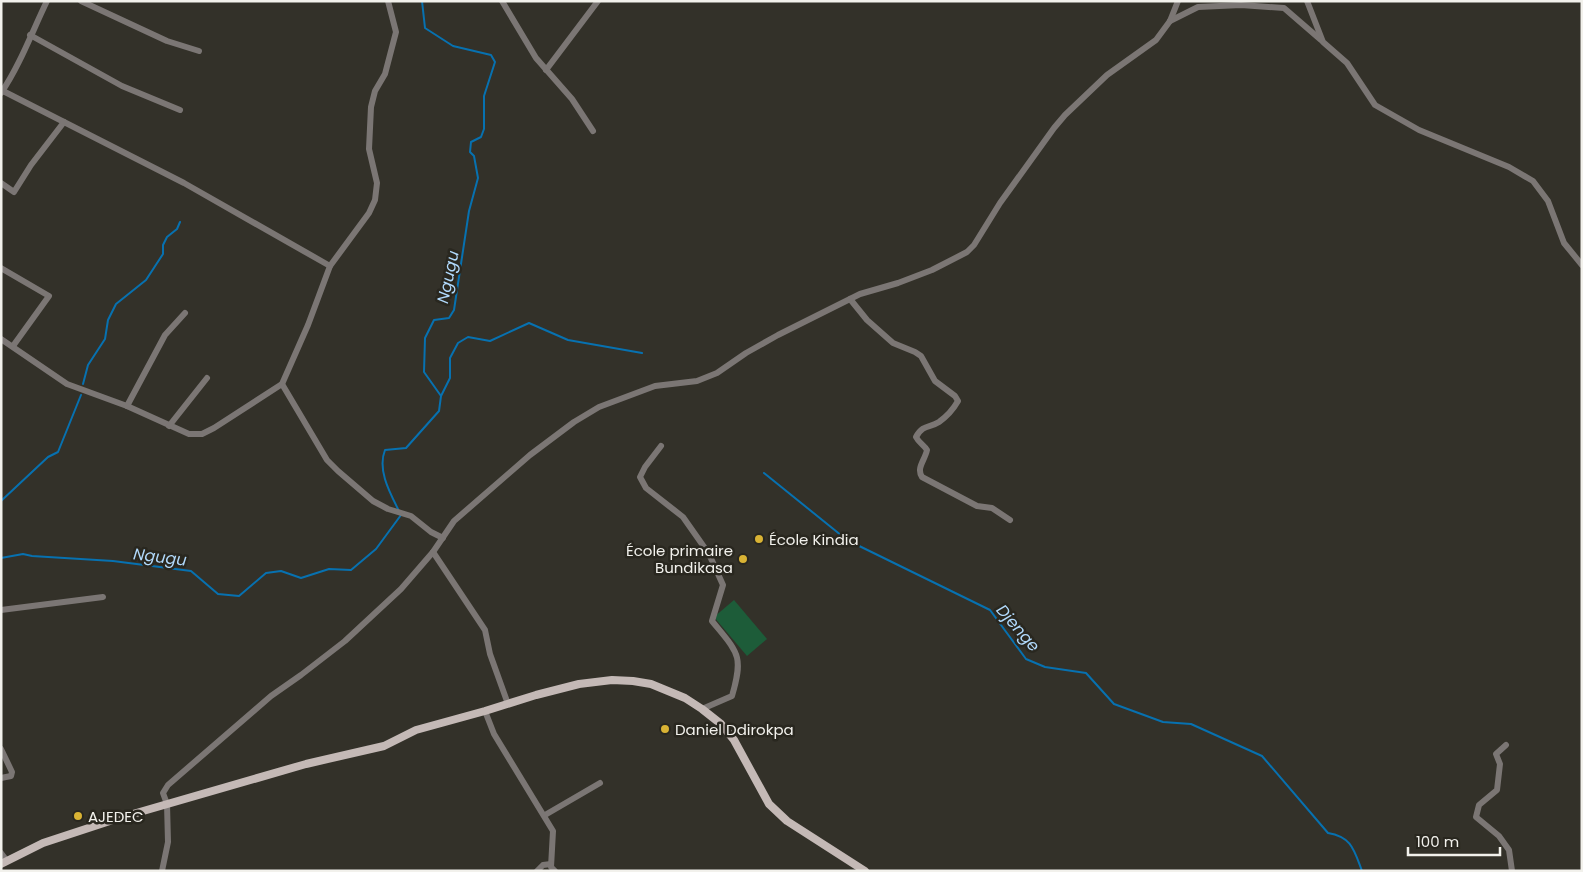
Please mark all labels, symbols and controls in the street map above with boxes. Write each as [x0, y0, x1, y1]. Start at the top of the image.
water label: Ngugu [431, 249, 465, 305]
place label: École Kindia [769, 529, 859, 550]
marker: École Kindia [753, 533, 765, 545]
place label: École primaire Bundikasa [626, 540, 733, 578]
water label: Ngugu [132, 542, 188, 572]
marker: École primaire Bundikasa [737, 553, 749, 565]
water label: Djenge [991, 599, 1045, 657]
place label: Daniel Ddirokpa [675, 719, 794, 740]
marker: Daniel Ddirokpa [659, 723, 671, 735]
place label: AJEDEC [88, 806, 144, 827]
marker: AJEDEC [72, 810, 84, 822]
scale bar [1408, 824, 1500, 856]
text: 100 m [1416, 831, 1459, 852]

